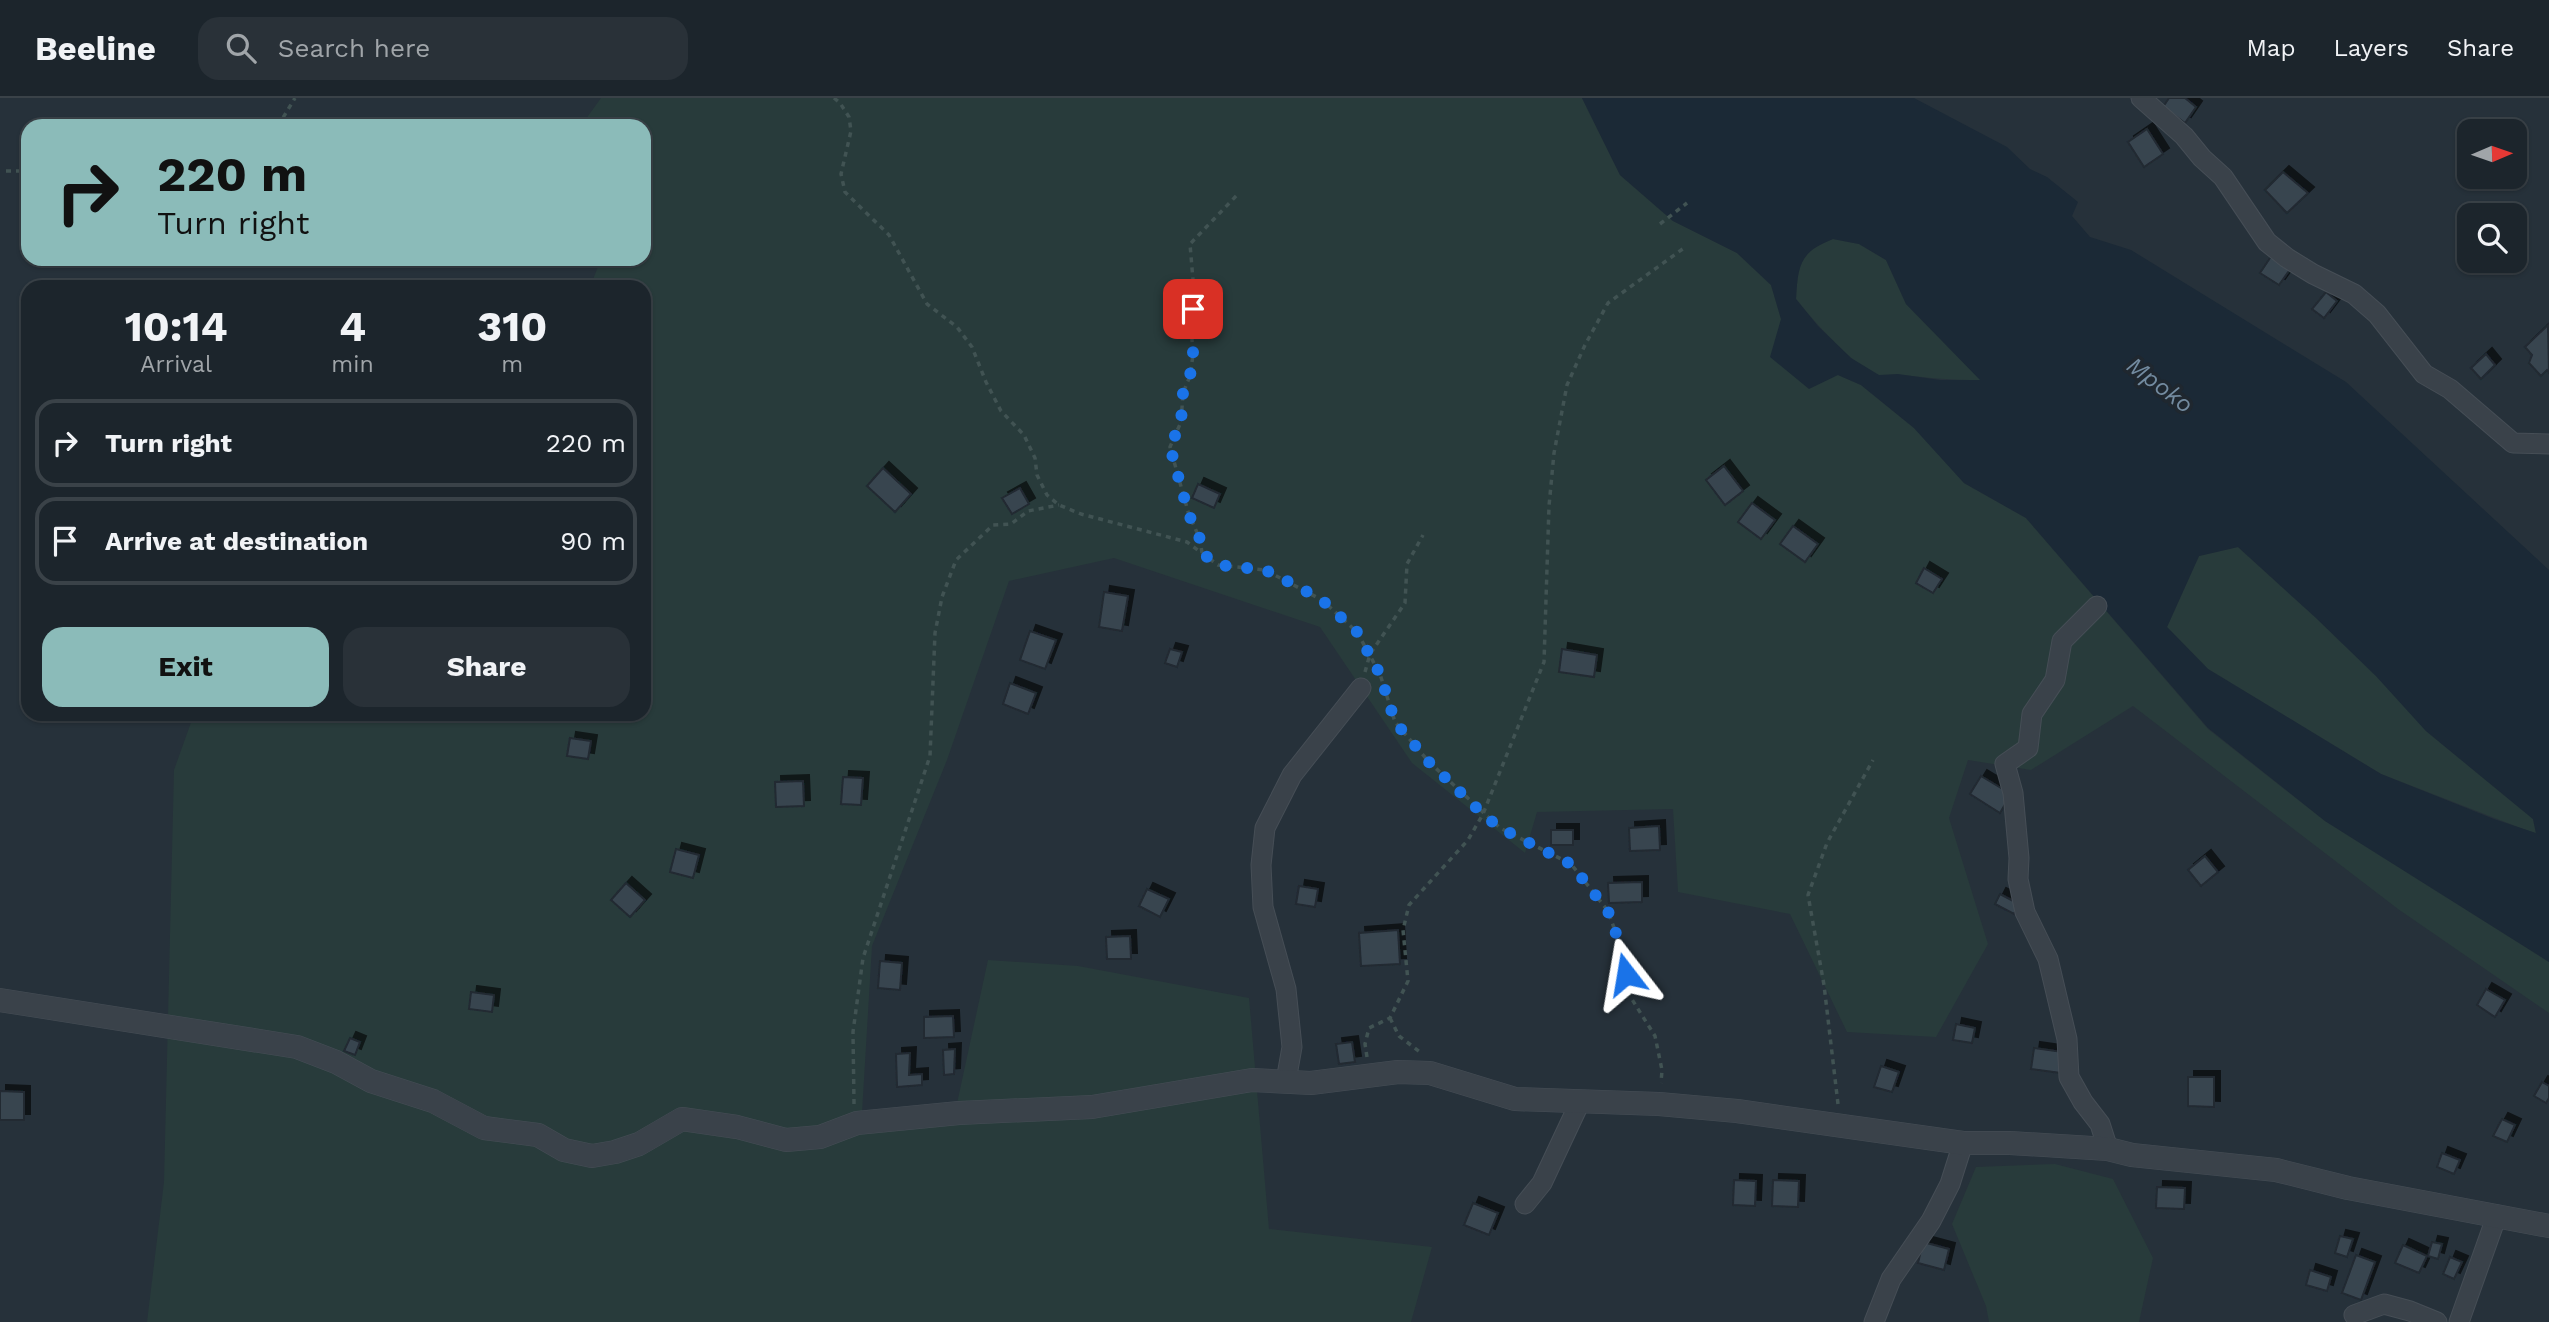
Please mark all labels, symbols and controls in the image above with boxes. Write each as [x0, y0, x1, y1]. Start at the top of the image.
search box [198, 17, 688, 80]
text: Beeline [35, 29, 156, 68]
icon: search [222, 29, 260, 67]
text: Search here [278, 33, 430, 63]
text: Map [2247, 34, 2295, 62]
text: Layers [2333, 34, 2409, 62]
text: Share [2447, 34, 2514, 62]
north arrow [2457, 119, 2527, 189]
map controls [2457, 119, 2527, 273]
text: 220 m [157, 145, 307, 203]
icon: right [42, 147, 133, 238]
button: search [2457, 203, 2527, 273]
text: Turn right [157, 204, 309, 242]
pin [1163, 279, 1223, 339]
icon: arrive [1174, 290, 1212, 328]
text: 10:14 [125, 302, 228, 351]
text: 4 [339, 302, 366, 351]
text: 310 [477, 302, 547, 351]
text: Arrival [140, 351, 212, 378]
text: min [331, 351, 374, 378]
text: m [501, 351, 523, 378]
water label: Mpoko [2121, 351, 2199, 419]
icon: right [46, 424, 84, 462]
text: Turn right [105, 428, 232, 458]
text: 220 m [546, 428, 626, 458]
icon: arrive [46, 522, 84, 560]
text: Arrive at destination [105, 526, 368, 556]
text: 90 m [560, 526, 626, 556]
button: Exit [42, 627, 329, 707]
button: Share [343, 627, 630, 707]
position arrow [1589, 937, 1663, 1011]

